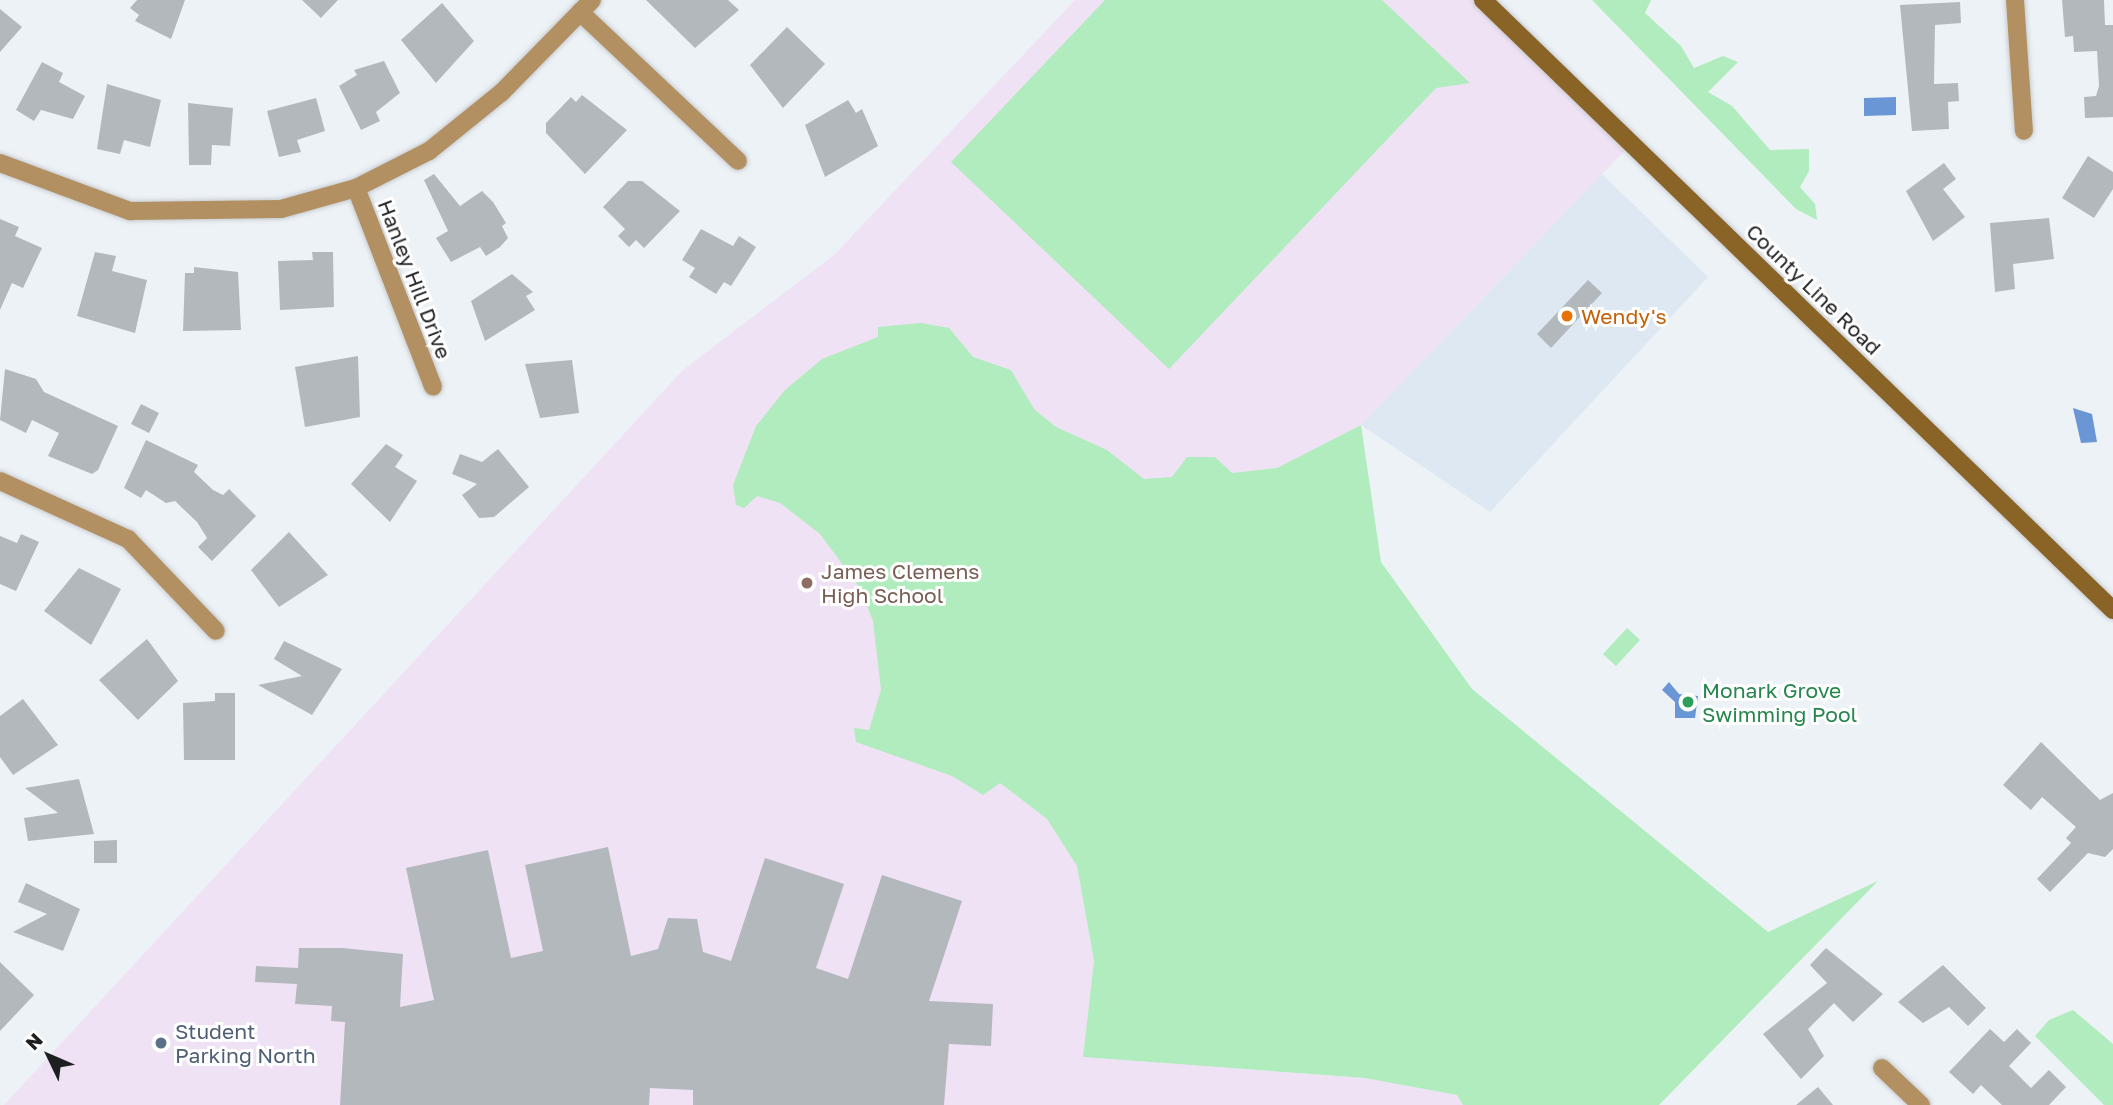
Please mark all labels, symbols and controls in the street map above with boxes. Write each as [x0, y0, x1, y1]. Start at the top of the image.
street label: Hanley Hill Drive [373, 196, 457, 362]
street label: County Line Road [1741, 218, 1887, 360]
place label: Wendy's [1581, 303, 1667, 329]
marker: Wendy's [1559, 308, 1575, 324]
place label: James Clemens High School [821, 558, 979, 608]
marker: James Clemens High School [799, 575, 815, 591]
place label: Monark Grove Swimming Pool [1702, 677, 1857, 727]
marker: Monark Grove Swimming Pool [1680, 694, 1696, 710]
place label: Student Parking North [175, 1018, 316, 1068]
north arrow [14, 1021, 84, 1091]
text: N [20, 1028, 47, 1054]
marker: Student Parking North [153, 1035, 169, 1051]

